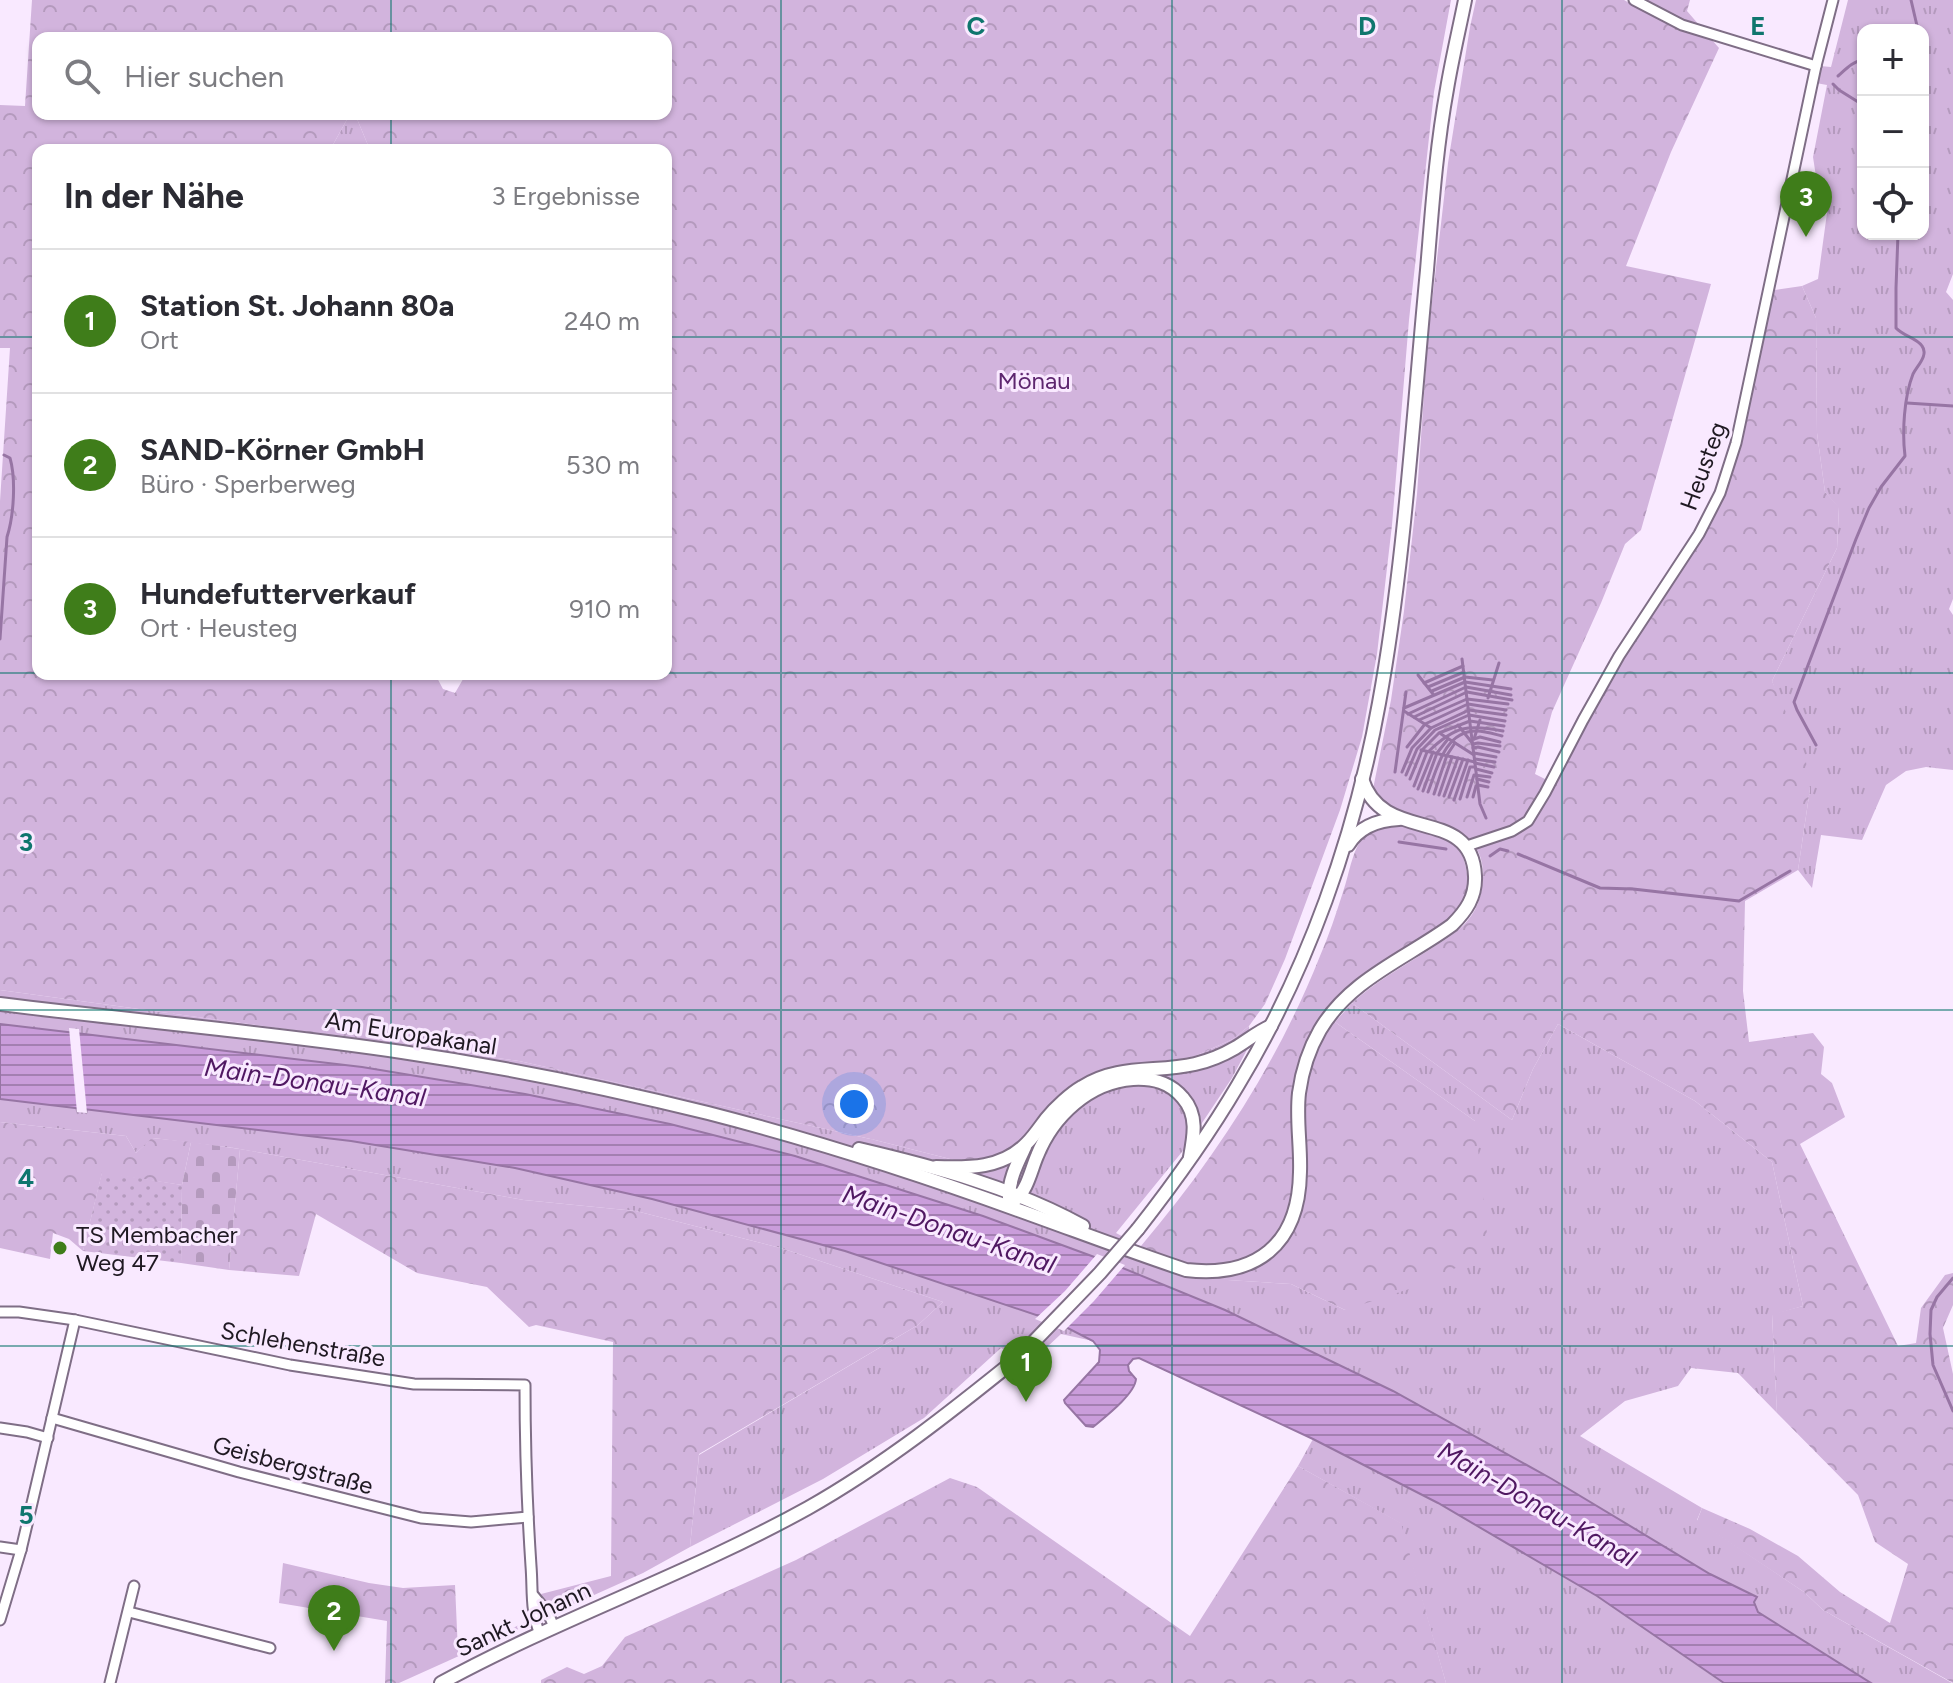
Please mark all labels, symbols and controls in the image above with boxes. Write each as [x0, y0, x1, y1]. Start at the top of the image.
text: C [967, 10, 986, 42]
text: D [1358, 10, 1376, 42]
text: E [1750, 10, 1766, 42]
map controls [1857, 24, 1929, 240]
button: + [1857, 24, 1929, 96]
search box [32, 32, 672, 120]
icon: search [60, 54, 104, 98]
text: Hier suchen [124, 58, 284, 95]
button: − [1857, 96, 1929, 168]
button: locate [1857, 168, 1929, 240]
pin: 3 [1780, 171, 1832, 237]
text: In der Nähe [64, 176, 244, 217]
text: 3 Ergebnisse [492, 180, 640, 212]
text: Station St. Johann 80a [140, 287, 454, 324]
text: 1 [85, 305, 95, 337]
text: 240 m [564, 305, 640, 337]
text: Ort [140, 324, 179, 356]
park label: Mönau [997, 366, 1071, 395]
street label: Heusteg [1674, 418, 1732, 514]
text: SAND-Körner GmbH [140, 431, 425, 468]
text: 2 [82, 449, 98, 481]
text: 530 m [566, 449, 640, 481]
text: Büro · Sperberweg [140, 468, 356, 500]
text: Hundefutterverkauf [140, 575, 416, 612]
text: 3 [83, 593, 97, 625]
text: 910 m [569, 593, 640, 625]
text: Ort · Heusteg [140, 612, 298, 644]
text: 3 [19, 826, 33, 858]
street label: Am Europakanal [323, 1005, 499, 1061]
water label: Main-Donau-Kanal [202, 1051, 428, 1113]
your location [834, 1084, 874, 1124]
text: 4 [18, 1162, 34, 1194]
water label: Main-Donau-Kanal [838, 1178, 1060, 1281]
place label: TS Membacher Weg 47 [76, 1220, 238, 1277]
marker: TS Membacher Weg 47 [51, 1239, 69, 1257]
street label: Schlehenstraße [218, 1315, 388, 1373]
pin: 1 [1000, 1336, 1052, 1402]
street label: Geisbergstraße [210, 1430, 376, 1500]
water label: Main-Donau-Kanal [1432, 1434, 1642, 1574]
text: 5 [18, 1499, 34, 1531]
street label: Sankt Johann [451, 1575, 595, 1663]
pin: 2 [308, 1585, 360, 1651]

